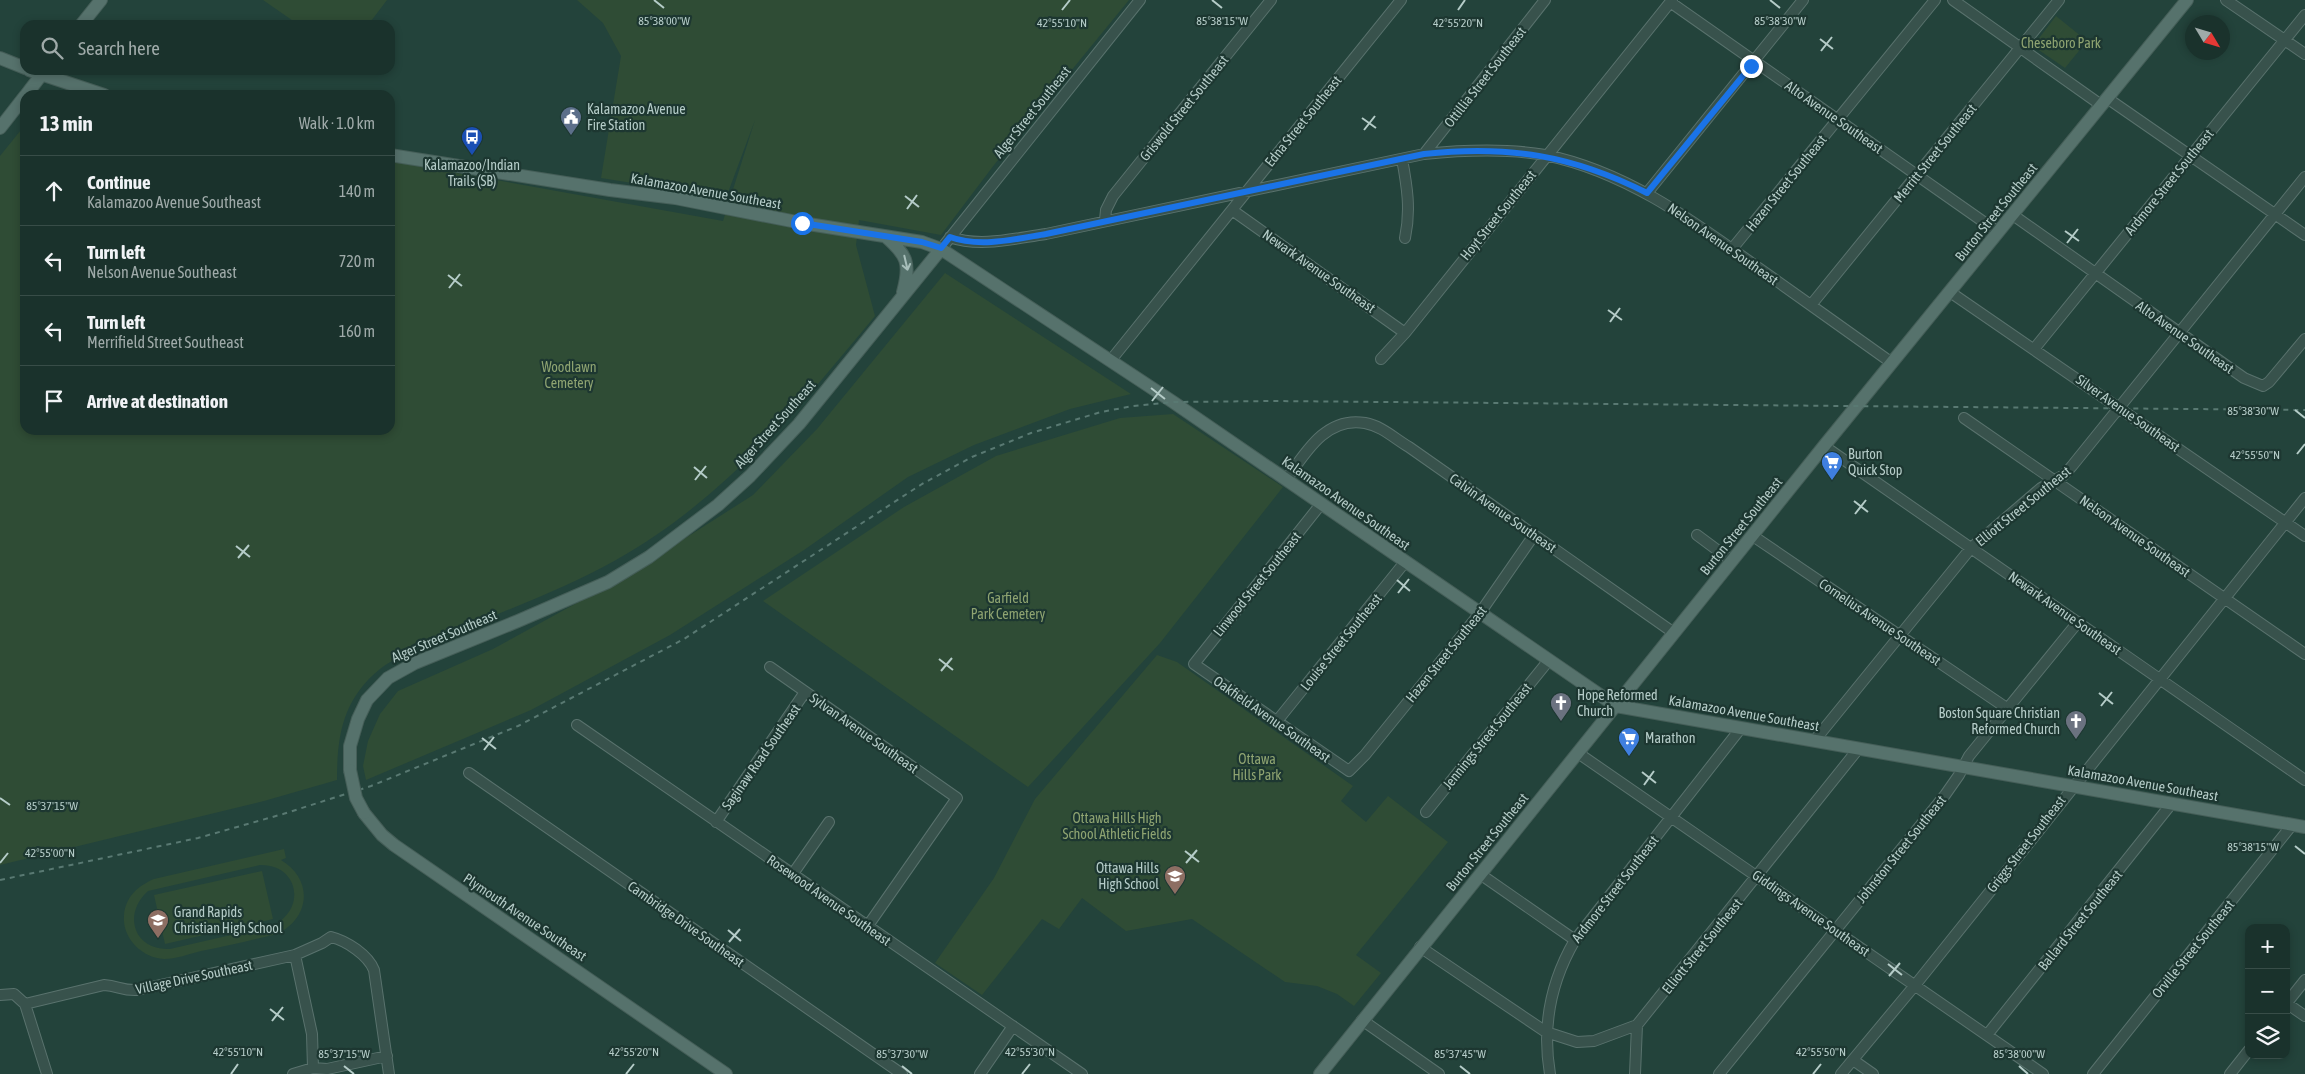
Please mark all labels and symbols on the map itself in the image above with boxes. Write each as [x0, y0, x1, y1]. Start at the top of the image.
text: 85°38'00"W [638, 14, 690, 28]
text: 85°38'15"W [1196, 14, 1248, 28]
text: 85°38'30"W [1754, 14, 1806, 28]
north arrow [2185, 15, 2230, 60]
text: 42°55'10"N [1037, 16, 1087, 30]
text: 42°55'20"N [1433, 16, 1483, 30]
street label: Ottillia Street Southeast [1441, 24, 1529, 130]
park label: Cheseboro Park [2021, 35, 2101, 51]
street label: Griswold Street Southeast [1137, 52, 1231, 164]
route end [1740, 55, 1763, 78]
street label: Alger Street Southeast [990, 63, 1074, 161]
street label: Edna Street Southeast [1261, 72, 1345, 170]
street label: Alto Avenue Southeast [1782, 77, 1886, 157]
place label: Kalamazoo Avenue Fire Station [587, 101, 686, 133]
street label: Merritt Street Southeast [1890, 101, 1980, 205]
public building icon: Kalamazoo Avenue Fire Station [559, 105, 583, 136]
bus stop icon: Kalamazoo/Indian Trails (SB) [460, 125, 484, 156]
street label: Ardmore Street Southeast [2121, 126, 2217, 238]
street label: Hazen Street Southeast [1742, 132, 1830, 234]
place label: Kalamazoo/Indian Trails (SB) [424, 157, 520, 189]
street label: Burton Street Southeast [1952, 160, 2040, 264]
street label: Hoyt Street Southeast [1457, 167, 1539, 263]
street label: Kalamazoo Avenue Southeast [630, 170, 782, 212]
street label: Nelson Avenue Southeast [1665, 200, 1781, 288]
route start [791, 212, 814, 235]
street label: Newark Avenue Southeast [1260, 226, 1378, 316]
one-way arrow [901, 255, 911, 271]
street label: Alto Avenue Southeast [2133, 297, 2237, 377]
park label: Woodlawn Cemetery [542, 359, 596, 391]
street label: Silver Avenue Southeast [2073, 371, 2183, 455]
street label: Alger Street Southeast [731, 377, 819, 471]
text: 85°38'30"W [2227, 404, 2279, 418]
place label: Burton Quick Stop [1848, 446, 1903, 478]
text: 42°55'50"N [2230, 448, 2280, 462]
supermarket icon: Burton Quick Stop [1820, 450, 1844, 481]
street label: Kalamazoo Avenue Southeast [1279, 453, 1413, 553]
street label: Elliott Street Southeast [1972, 463, 2074, 549]
street label: Calvin Avenue Southeast [1447, 470, 1559, 556]
street label: Burton Street Southeast [1697, 474, 1785, 578]
street label: Nelson Avenue Southeast [2077, 492, 2193, 580]
street label: Linwood Street Southeast [1210, 528, 1304, 640]
street label: Newark Avenue Southeast [2006, 568, 2124, 658]
street label: Cornelius Avenue Southeast [1816, 575, 1944, 669]
park label: Garfield Park Cemetery [971, 590, 1045, 622]
street label: Louise Street Southeast [1297, 590, 1385, 694]
street label: Hazen Street Southeast [1402, 603, 1490, 705]
street label: Alger Street Southeast [389, 607, 499, 665]
street label: Oakfield Avenue Southeast [1210, 673, 1334, 765]
street label: Jennings Street Southeast [1439, 680, 1535, 792]
place label: Hope Reformed Church [1577, 687, 1658, 719]
street label: Sylvan Avenue Southeast [807, 690, 921, 776]
church icon: Hope Reformed Church [1549, 691, 1573, 722]
street label: Kalamazoo Avenue Southeast [1668, 692, 1820, 734]
street label: Saginaw Road Southeast [718, 701, 804, 813]
place label: Boston Square Christian Reformed Church [1939, 705, 2060, 737]
church icon: Boston Square Christian Reformed Church [2064, 709, 2088, 740]
supermarket icon: Marathon [1617, 726, 1641, 757]
place label: Marathon [1645, 730, 1695, 746]
park label: Ottawa Hills Park [1232, 751, 1282, 783]
street label: Kalamazoo Avenue Southeast [2067, 762, 2219, 804]
street label: Burton Street Southeast [1443, 790, 1531, 894]
street label: Johnston Street Southeast [1853, 792, 1949, 906]
street label: Griggs Street Southeast [1983, 793, 2069, 895]
text: 85°37'15"W [26, 799, 78, 813]
park label: Ottawa Hills High School Athletic Fields [1063, 810, 1172, 842]
street label: Ardmore Street Southeast [1568, 832, 1662, 946]
text: 85°38'15"W [2227, 840, 2279, 854]
text: 42°55'00"N [25, 846, 75, 860]
street label: Rosewood Avenue Southeast [764, 851, 894, 949]
place label: Ottawa Hills High School [1096, 860, 1159, 892]
school or university icon: Ottawa Hills High School [1163, 864, 1187, 895]
street label: Giddings Avenue Southeast [1749, 866, 1873, 960]
street label: Ballard Street Southeast [2035, 867, 2125, 973]
street label: Plymouth Avenue Southeast [460, 870, 590, 964]
street label: Cambridge Drive Southeast [625, 878, 747, 970]
street label: Elliott Street Southeast [1659, 895, 1745, 997]
street label: Orville Street Southeast [2149, 897, 2237, 1001]
place label: Grand Rapids Christian High School [174, 904, 283, 936]
school or university icon: Grand Rapids Christian High School [146, 908, 170, 939]
street label: Village Drive Southeast [134, 957, 254, 997]
text: 42°55'10"N [213, 1045, 263, 1059]
text: 42°55'20"N [609, 1045, 659, 1059]
text: 42°55'30"N [1005, 1045, 1055, 1059]
text: 42°55'50"N [1796, 1045, 1846, 1059]
text: 85°37'15"W [318, 1047, 370, 1061]
text: 85°37'30"W [876, 1047, 928, 1061]
text: 85°37'45"W [1434, 1047, 1486, 1061]
text: 85°38'00"W [1993, 1047, 2045, 1061]

